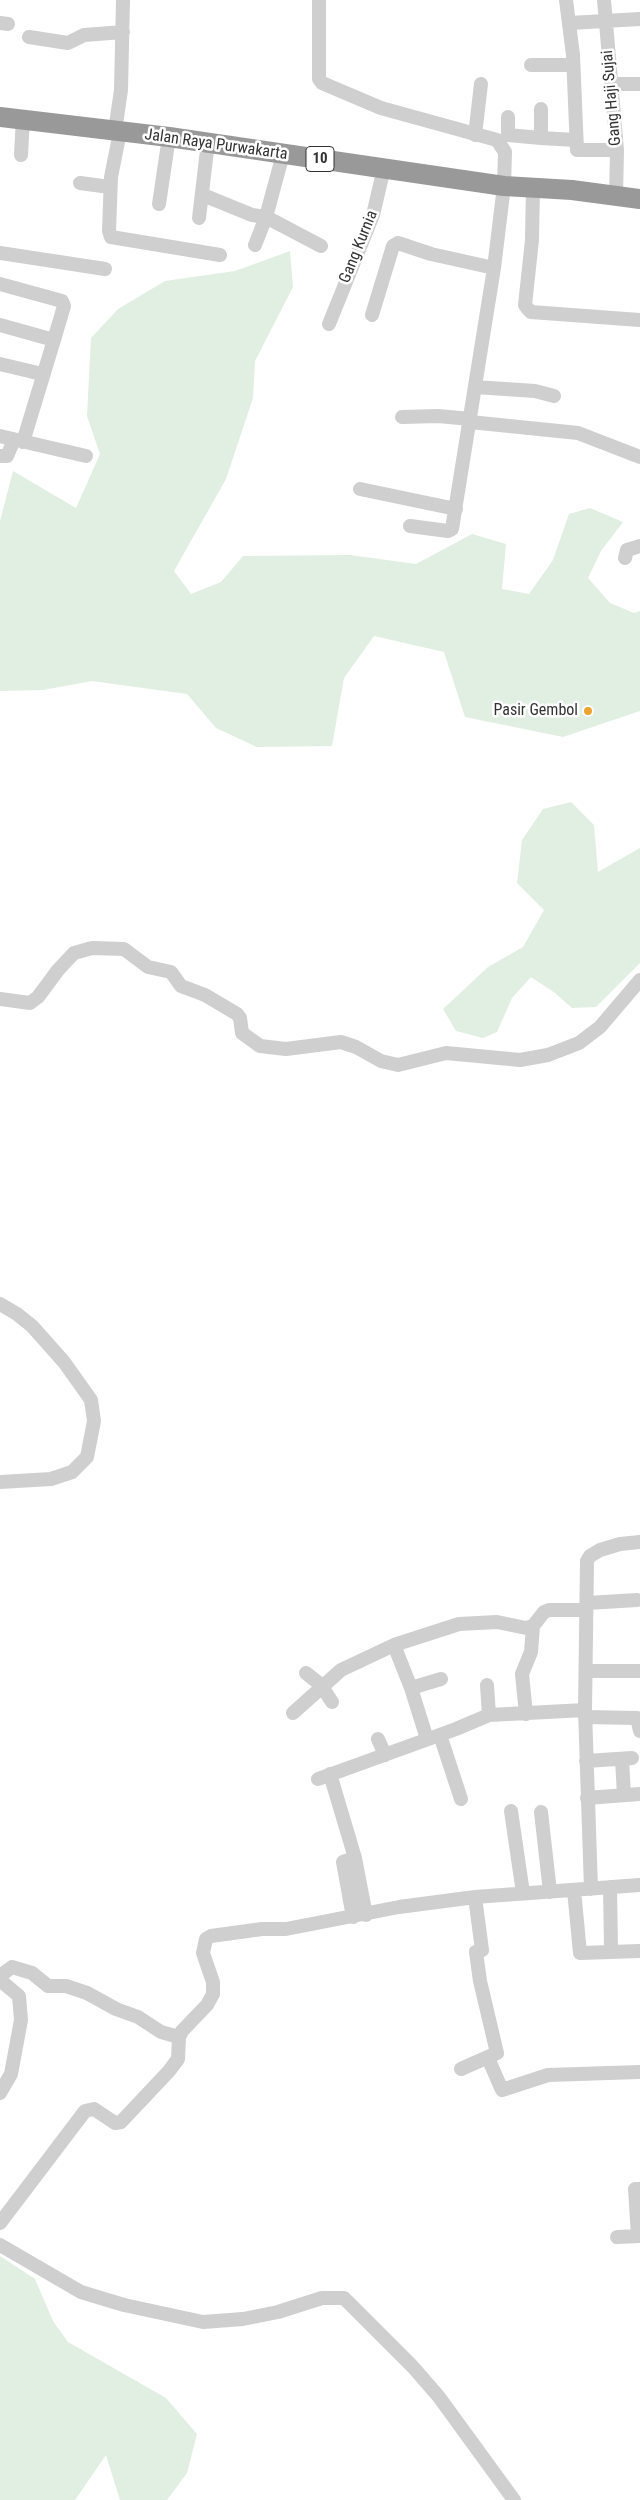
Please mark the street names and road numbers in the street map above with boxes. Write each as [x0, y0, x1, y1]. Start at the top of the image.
street label: Gang Haji Sujai [598, 49, 626, 147]
street label: Jalan Raya Purwakarta [143, 125, 289, 165]
road number: 10 [306, 146, 334, 172]
street label: Gang Kurnia [336, 208, 382, 286]

